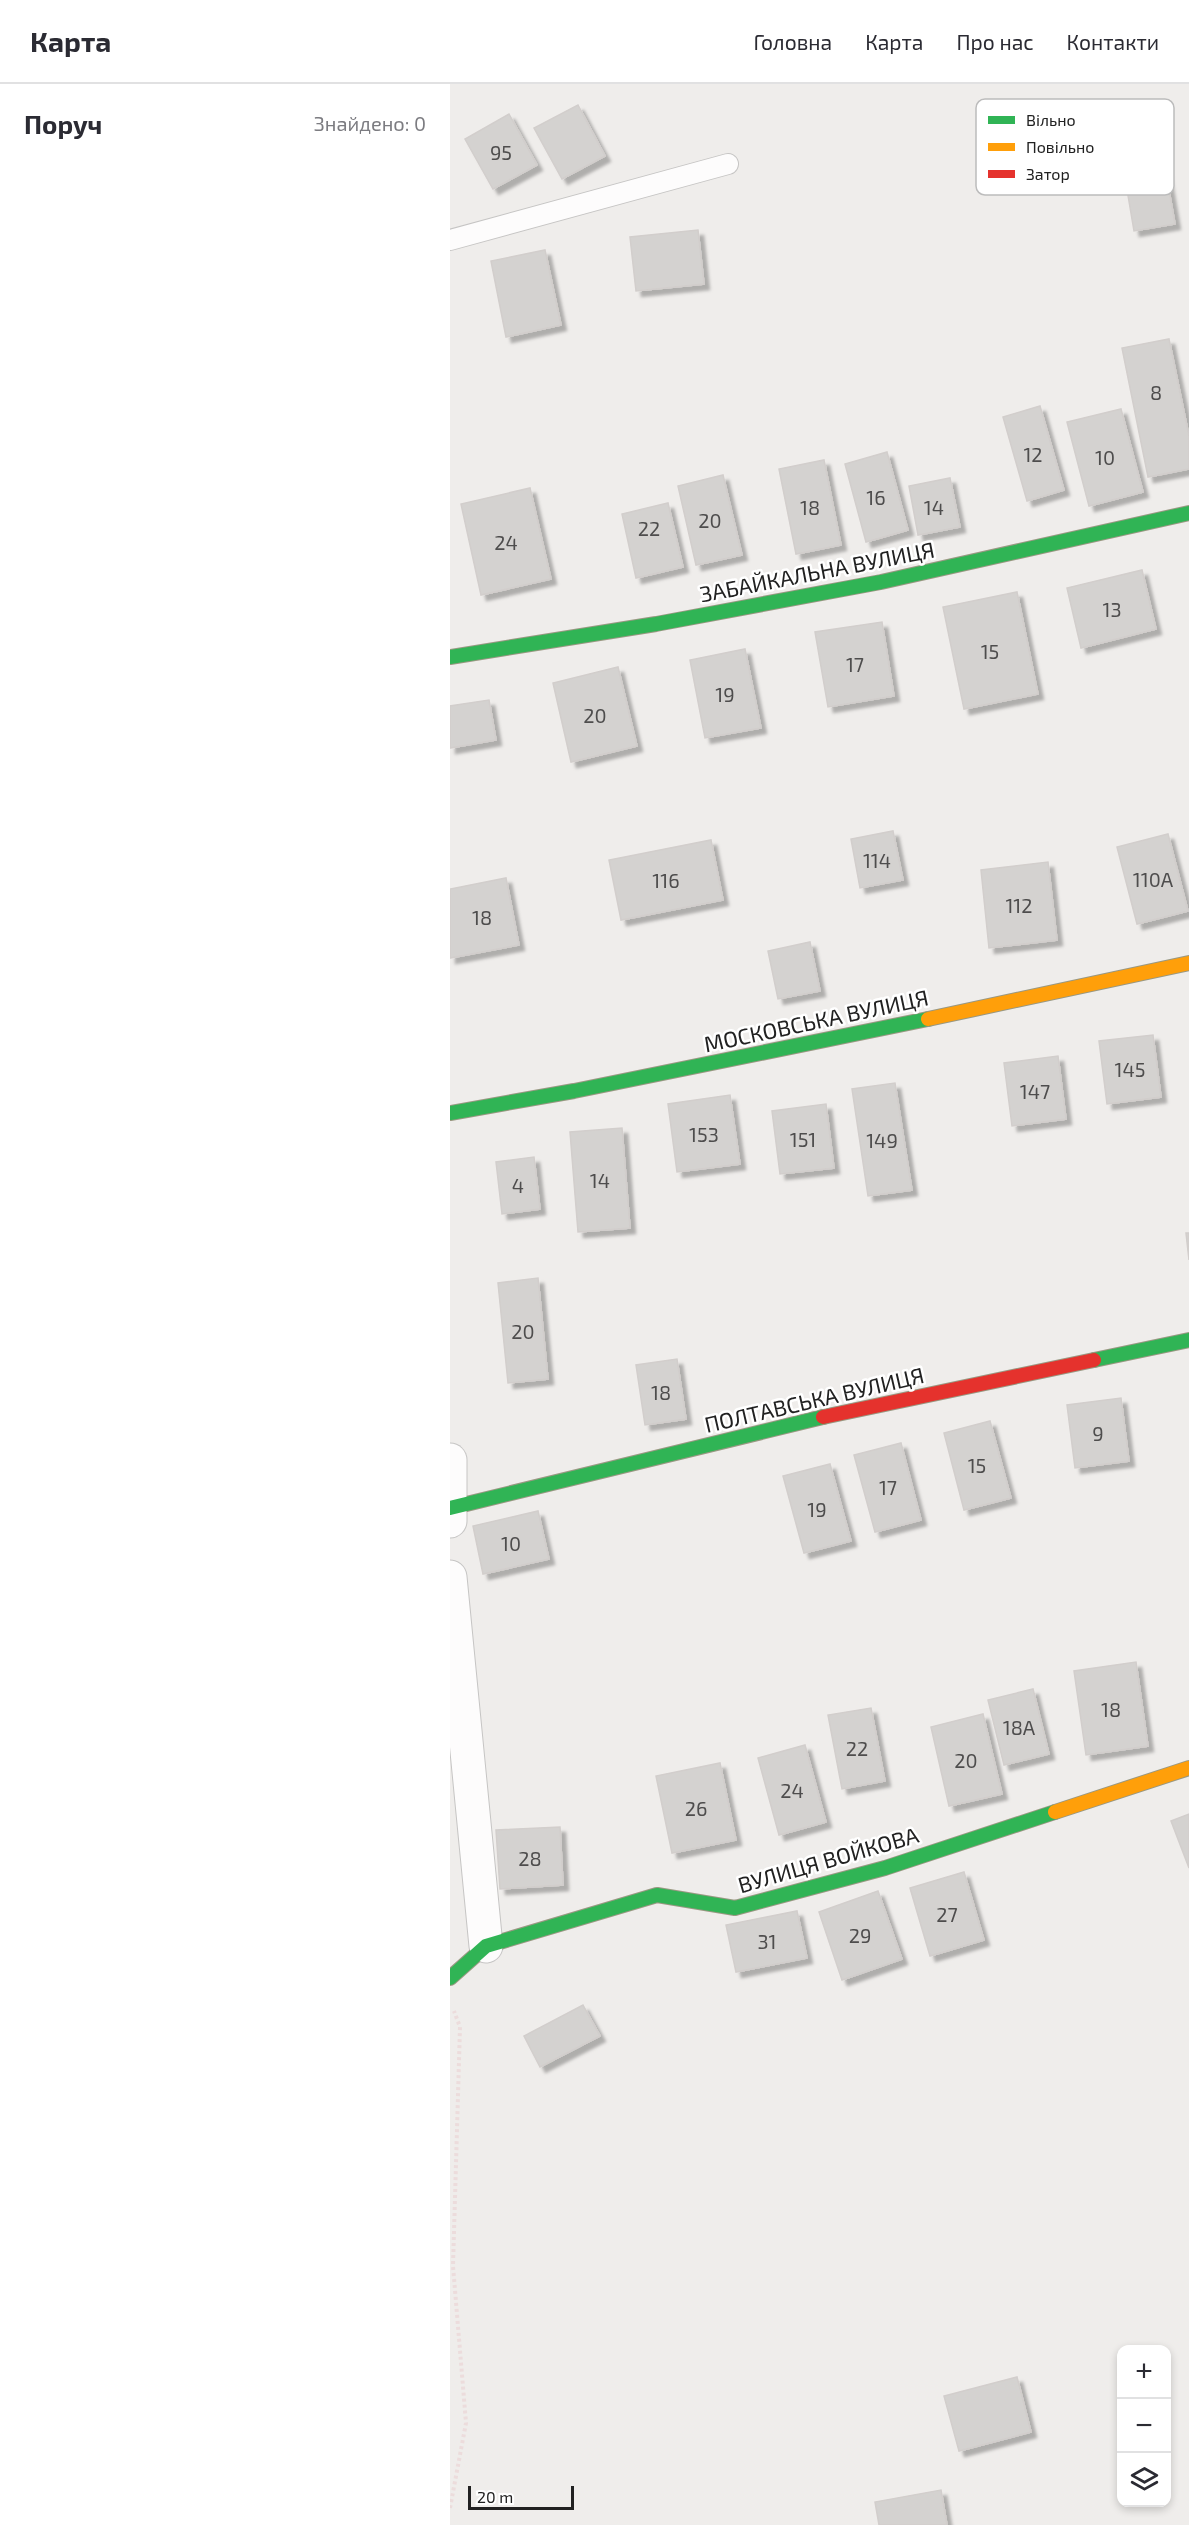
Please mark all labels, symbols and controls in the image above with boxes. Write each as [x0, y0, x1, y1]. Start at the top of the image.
text: Карта [30, 24, 111, 58]
text: Головна [753, 29, 832, 54]
text: Карта [865, 29, 923, 54]
text: Про нас [956, 29, 1034, 54]
text: Контакти [1067, 29, 1159, 54]
legend [976, 99, 1174, 195]
text: Поруч [24, 108, 102, 139]
text: Вільно [1026, 110, 1076, 129]
text: Знайдено: 0 [314, 111, 426, 135]
text: Повільно [1026, 137, 1094, 156]
house number: 95 [490, 140, 512, 164]
text: Затор [1026, 164, 1070, 183]
house number: 8 [1150, 380, 1162, 404]
house number: 12 [1023, 442, 1043, 466]
house number: 10 [1095, 445, 1115, 469]
house number: 16 [866, 485, 886, 509]
house number: 18 [800, 495, 820, 519]
house number: 14 [924, 495, 944, 519]
house number: 20 [698, 508, 722, 532]
house number: 22 [638, 516, 660, 540]
house number: 24 [494, 530, 518, 554]
street label: ЗАБАЙКАЛЬНА ВУЛИЦЯ [697, 535, 937, 607]
house number: 13 [1102, 597, 1122, 621]
house number: 15 [981, 639, 999, 663]
house number: 17 [846, 652, 864, 676]
house number: 19 [715, 682, 735, 706]
house number: 20 [583, 703, 607, 727]
house number: 114 [863, 848, 891, 872]
house number: 110А [1133, 867, 1174, 891]
house number: 116 [652, 868, 680, 892]
house number: 112 [1005, 893, 1033, 917]
house number: 18 [472, 905, 492, 929]
street label: МОСКОВСЬКА ВУЛИЦЯ [702, 984, 930, 1056]
house number: 145 [1115, 1057, 1145, 1081]
house number: 147 [1020, 1079, 1050, 1103]
house number: 153 [689, 1122, 719, 1146]
house number: 151 [790, 1127, 816, 1151]
house number: 149 [866, 1128, 898, 1152]
house number: 14 [590, 1168, 610, 1192]
house number: 4 [512, 1173, 524, 1197]
house number: 20 [511, 1319, 535, 1343]
street label: ПОЛТАВСЬКА ВУЛИЦЯ [702, 1361, 926, 1437]
house number: 18 [651, 1380, 671, 1404]
house number: 9 [1092, 1421, 1104, 1445]
house number: 15 [968, 1453, 986, 1477]
house number: 17 [879, 1475, 897, 1499]
house number: 19 [807, 1497, 827, 1521]
house number: 10 [501, 1531, 521, 1555]
house number: 18 [1101, 1697, 1121, 1721]
house number: 18А [1003, 1715, 1036, 1739]
house number: 22 [846, 1736, 868, 1760]
house number: 20 [954, 1748, 978, 1772]
house number: 24 [780, 1778, 804, 1802]
house number: 26 [685, 1796, 707, 1820]
street label: ВУЛИЦЯ ВОЙКОВА [735, 1821, 922, 1897]
house number: 28 [518, 1846, 542, 1870]
house number: 27 [936, 1902, 958, 1926]
house number: 29 [849, 1923, 871, 1947]
house number: 31 [757, 1929, 777, 1953]
map controls [1117, 2345, 1171, 2507]
button: + [1117, 2345, 1171, 2399]
button: − [1117, 2399, 1171, 2453]
button: layers [1117, 2453, 1171, 2507]
scale bar [468, 2483, 574, 2510]
text: 20 m [477, 2487, 513, 2506]

